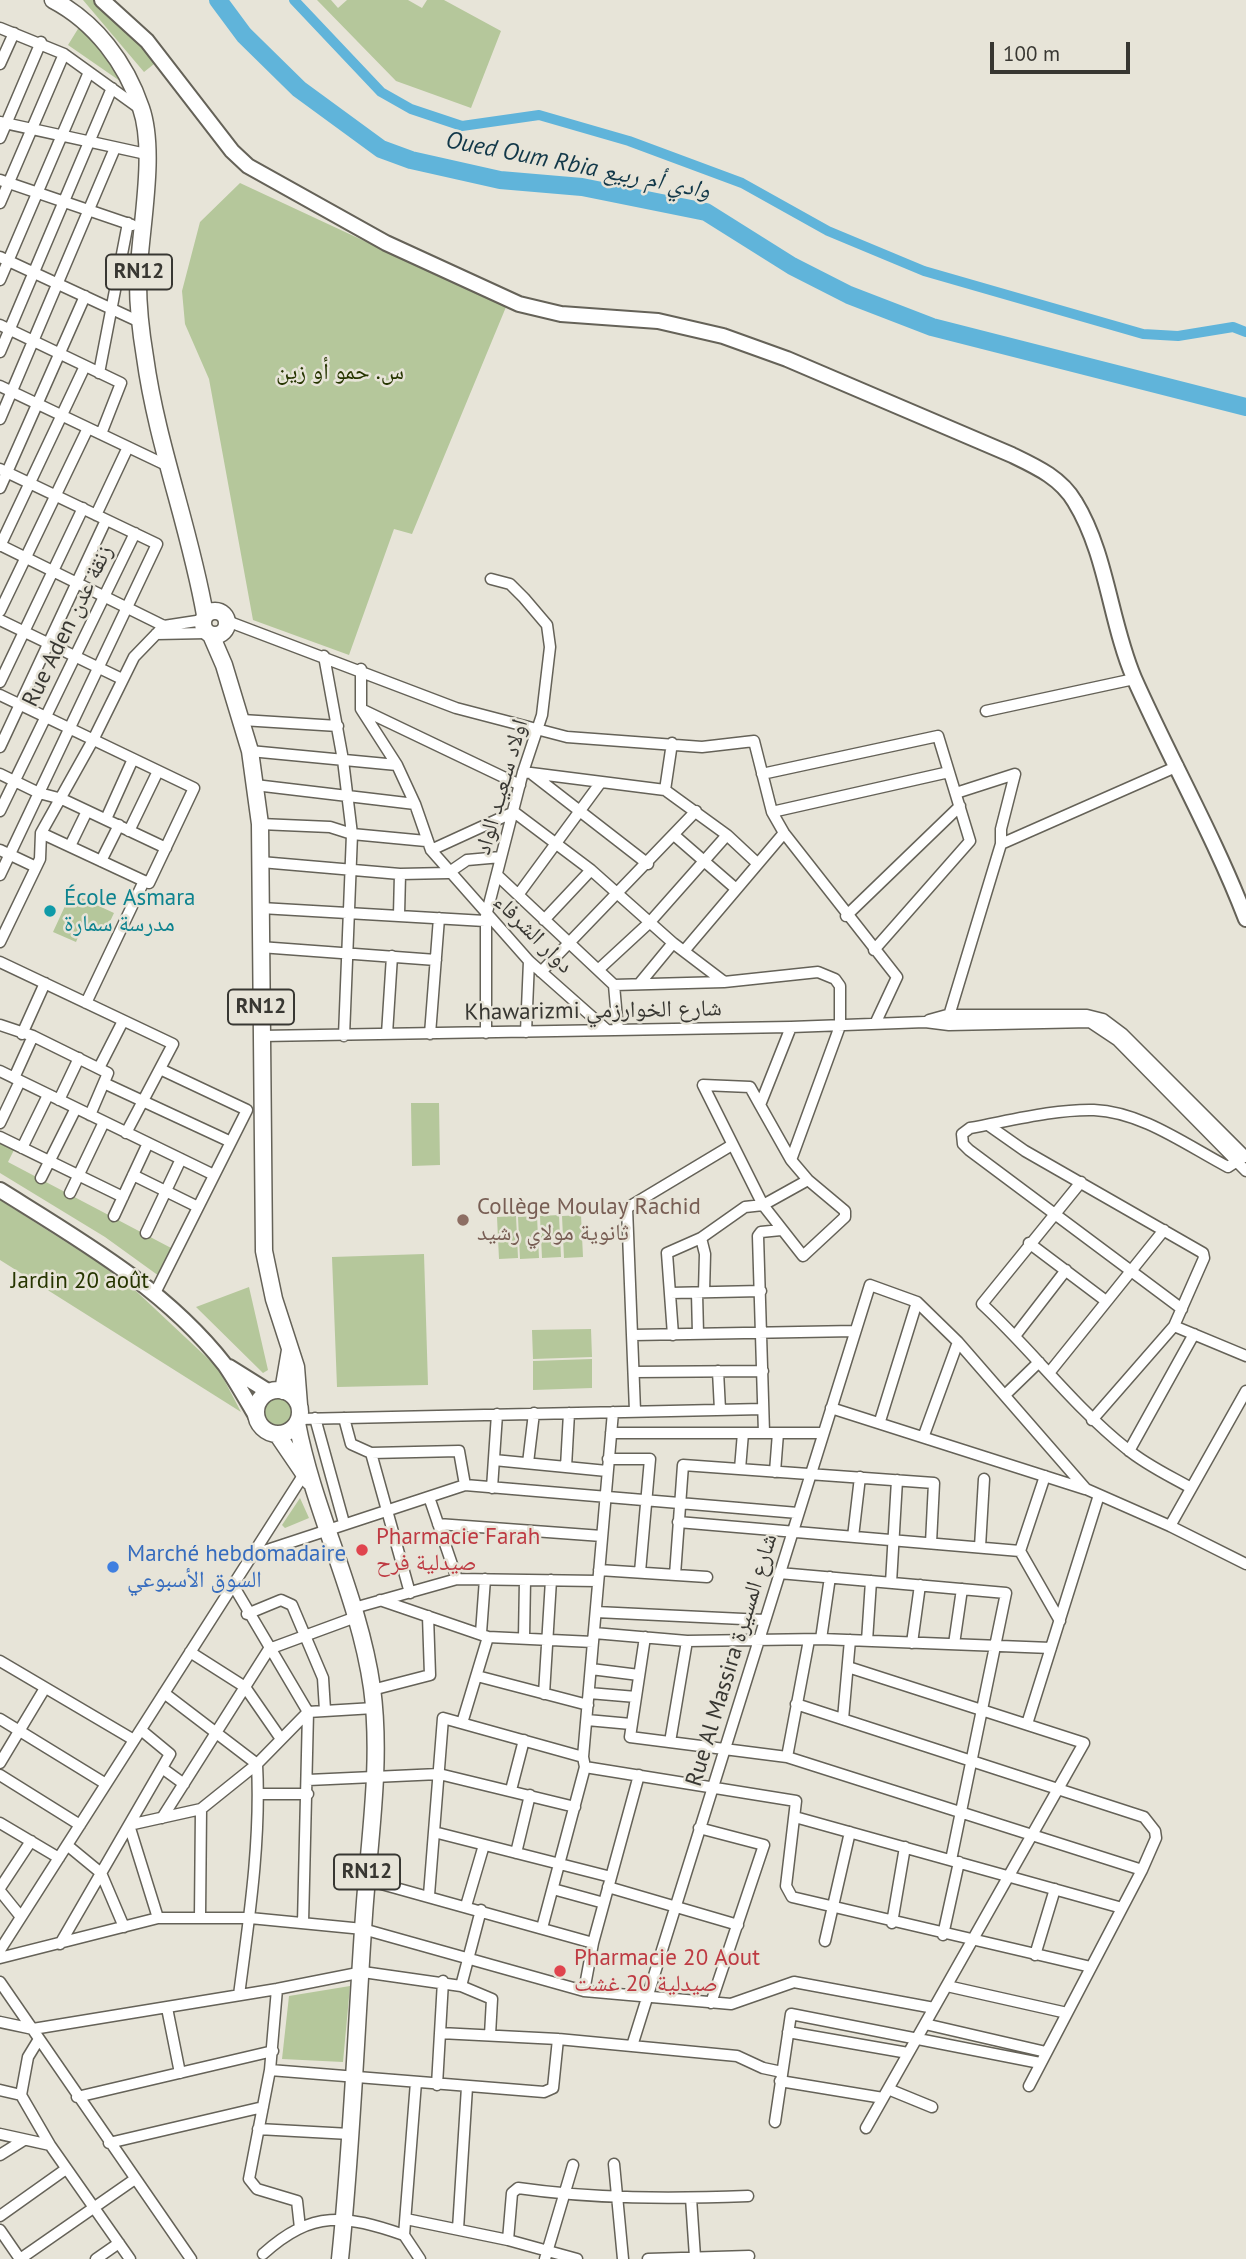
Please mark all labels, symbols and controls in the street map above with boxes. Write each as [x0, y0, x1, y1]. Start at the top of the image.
scale bar [994, 28, 1134, 72]
text: 100 m [1003, 40, 1060, 67]
water label: Oued Oum Rbia وادي أم ربيع [443, 126, 713, 206]
road number: RN12 [106, 254, 172, 290]
park label: س. حمو أو زين [276, 358, 404, 386]
street label: Rue Aden زنقة عدن [17, 541, 119, 711]
street label: اولاد سـعيـد الواد [470, 716, 534, 858]
place label: École Asmara مدرسة سمارة [64, 884, 195, 938]
street label: دوار الشرفاء [487, 888, 579, 980]
marker: École Asmara مدرسة سمارة [42, 903, 58, 919]
road number: RN12 [228, 990, 294, 1024]
street label: Khawarizmi شارع الخوارزمي [464, 995, 722, 1027]
place label: Collège Moulay Rachid ثانوية مولاي رشيد [477, 1193, 701, 1247]
marker: Collège Moulay Rachid ثانوية مولاي رشيد [455, 1212, 471, 1228]
park label: Jardin 20 août [11, 1267, 149, 1295]
place label: Pharmacie Farah صيدلية فرح [376, 1523, 540, 1577]
street label: Rue Al Massira شارع المسيرة [680, 1530, 784, 1790]
place label: Marché hebdomadaire السوق الأسبوعي [127, 1540, 346, 1594]
marker: Pharmacie Farah صيدلية فرح [354, 1542, 370, 1558]
marker: Marché hebdomadaire السوق الأسبوعي [105, 1559, 121, 1575]
road number: RN12 [334, 1854, 400, 1890]
place label: Pharmacie 20 Aout صيدلية 20 غشت [574, 1944, 760, 1998]
marker: Pharmacie 20 Aout صيدلية 20 غشت [552, 1963, 568, 1979]

